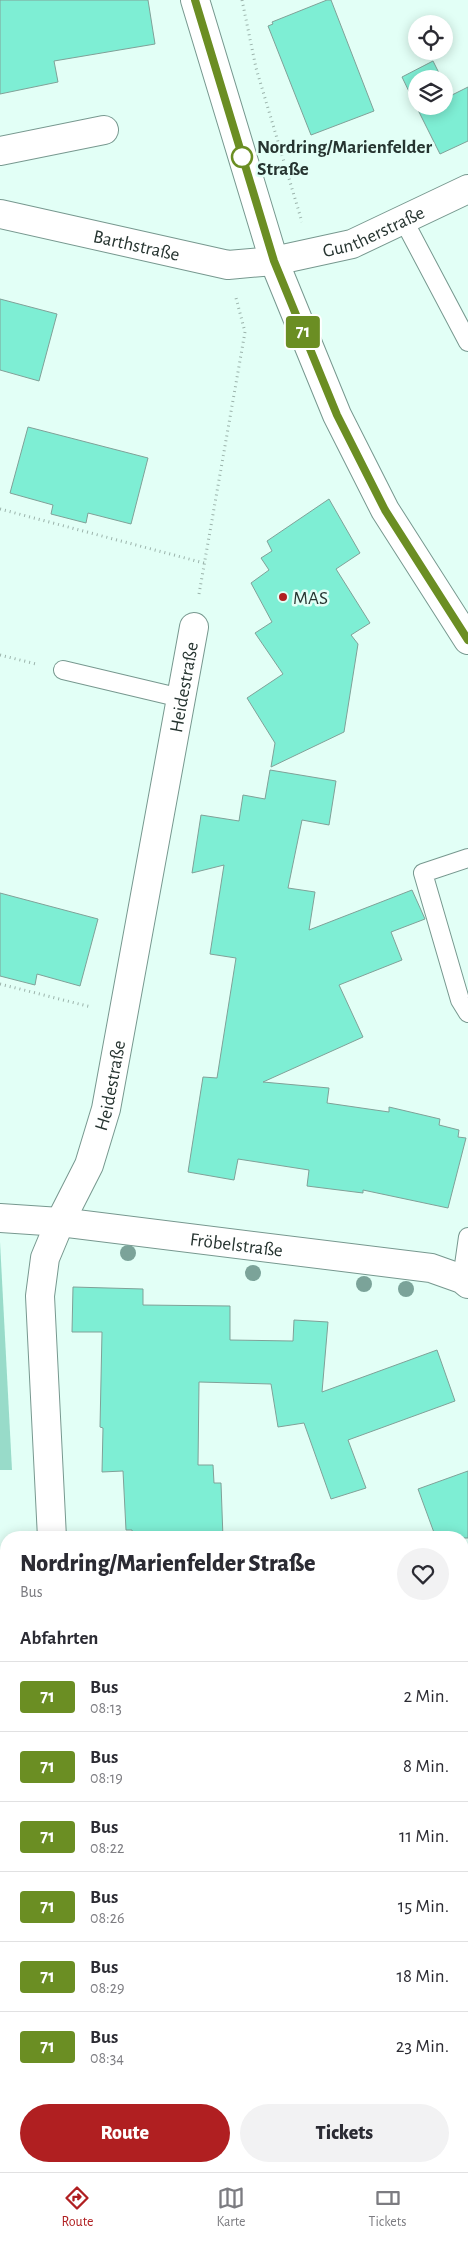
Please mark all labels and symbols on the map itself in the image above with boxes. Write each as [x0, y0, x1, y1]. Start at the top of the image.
place label: Nordring/Marienfelder Straße [257, 138, 433, 179]
marker: Nordring/Marienfelder Straße [231, 146, 253, 168]
street label: Guntherstraße [321, 203, 428, 261]
street label: Barthstraße [91, 227, 181, 265]
line badge: 71 [280, 316, 326, 348]
place label: MAS [293, 589, 328, 608]
marker: MAS [277, 591, 289, 603]
street label: Heidestraße [167, 641, 202, 734]
street label: Heidestraße [92, 1039, 129, 1133]
street label: Fröbelstraße [189, 1230, 284, 1261]

